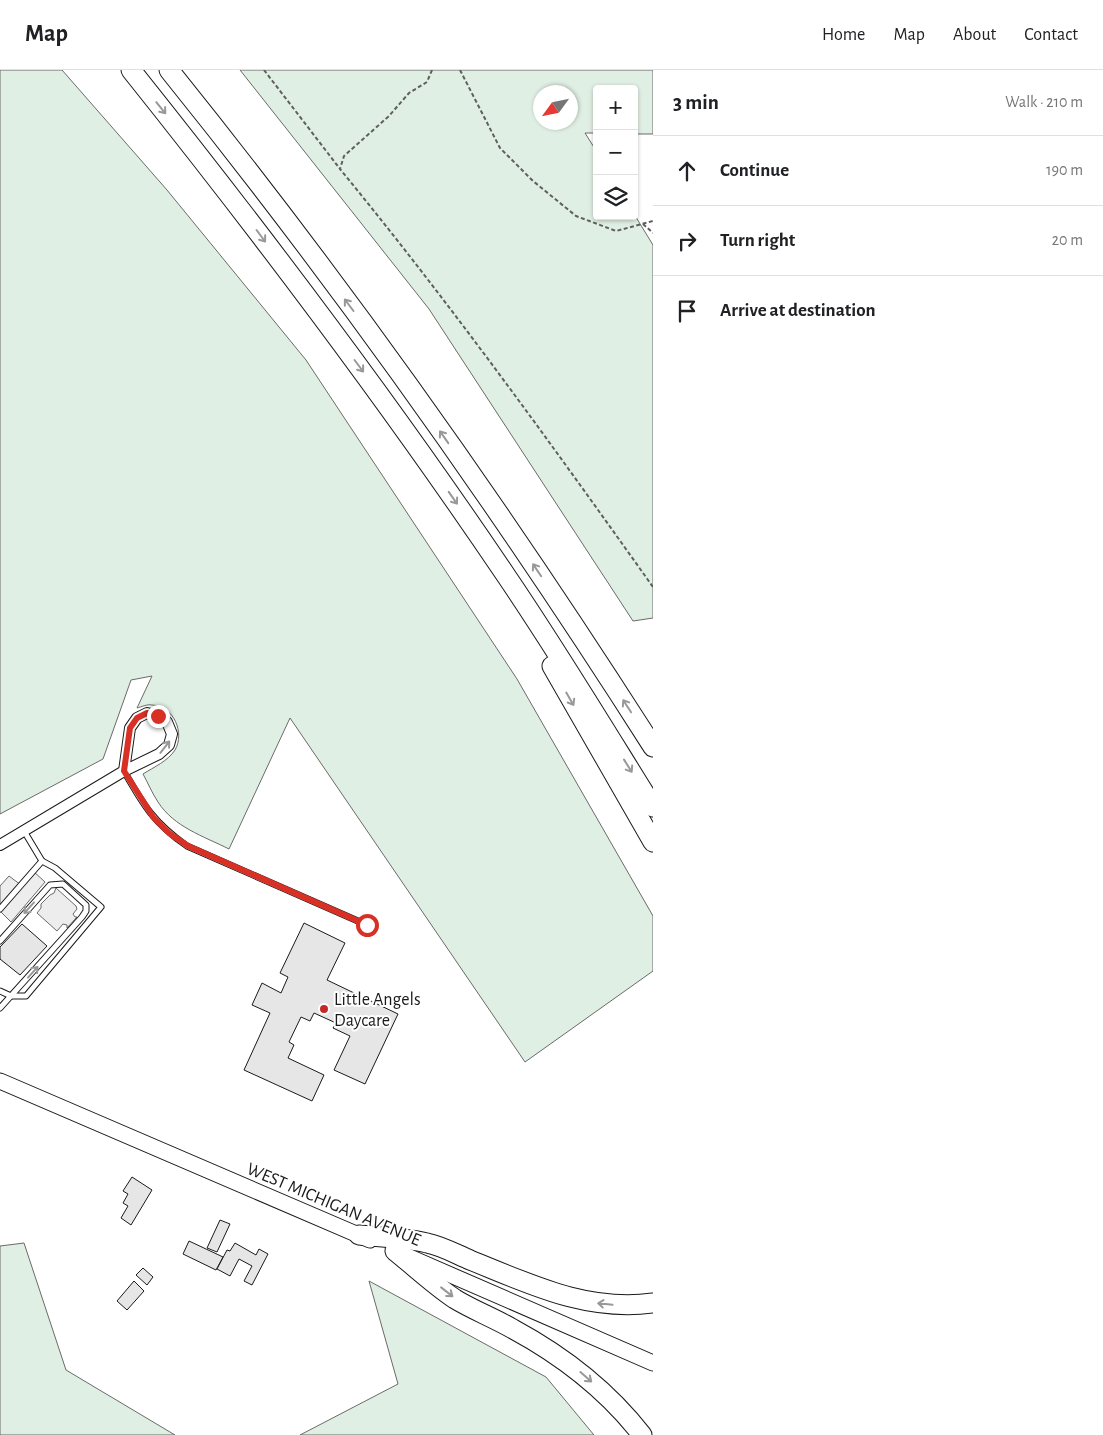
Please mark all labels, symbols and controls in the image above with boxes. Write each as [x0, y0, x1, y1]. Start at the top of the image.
text: Map [25, 22, 68, 46]
text: Home [822, 26, 865, 44]
text: Map [893, 26, 925, 44]
text: About [953, 26, 996, 44]
text: Contact [1024, 26, 1078, 44]
north arrow [533, 85, 578, 130]
map controls [593, 85, 638, 220]
button: + [593, 85, 638, 130]
text: 3 min [673, 92, 719, 113]
text: Walk · 210 m [1005, 94, 1083, 110]
one-way arrow [156, 101, 167, 114]
button: − [593, 130, 638, 175]
icon: ahead [673, 157, 701, 185]
text: Continue [720, 161, 789, 180]
text: 190 m [1046, 162, 1083, 178]
button: layers [593, 175, 638, 220]
icon: right [673, 227, 701, 255]
one-way arrow [256, 229, 266, 243]
text: Turn right [720, 231, 795, 250]
text: 20 m [1052, 232, 1083, 248]
icon: arrive [673, 297, 701, 325]
one-way arrow [344, 298, 354, 312]
text: Arrive at destination [720, 301, 876, 320]
one-way arrow [353, 359, 364, 372]
one-way arrow [439, 430, 449, 444]
one-way arrow [448, 491, 458, 505]
one-way arrow [532, 563, 543, 577]
one-way arrow [566, 691, 576, 705]
one-way arrow [621, 699, 632, 713]
route end [147, 705, 170, 728]
one-way arrow [160, 741, 171, 754]
one-way arrow [623, 759, 633, 773]
one-way arrow [24, 902, 35, 915]
route start [356, 914, 379, 937]
one-way arrow [27, 965, 38, 978]
place label: Little Angels Daycare [334, 991, 421, 1030]
marker: Little Angels Daycare [318, 1003, 330, 1015]
street label: WEST MICHIGAN AVENUE [244, 1160, 424, 1250]
one-way arrow [441, 1287, 454, 1298]
one-way arrow [597, 1299, 613, 1309]
one-way arrow [579, 1371, 592, 1382]

